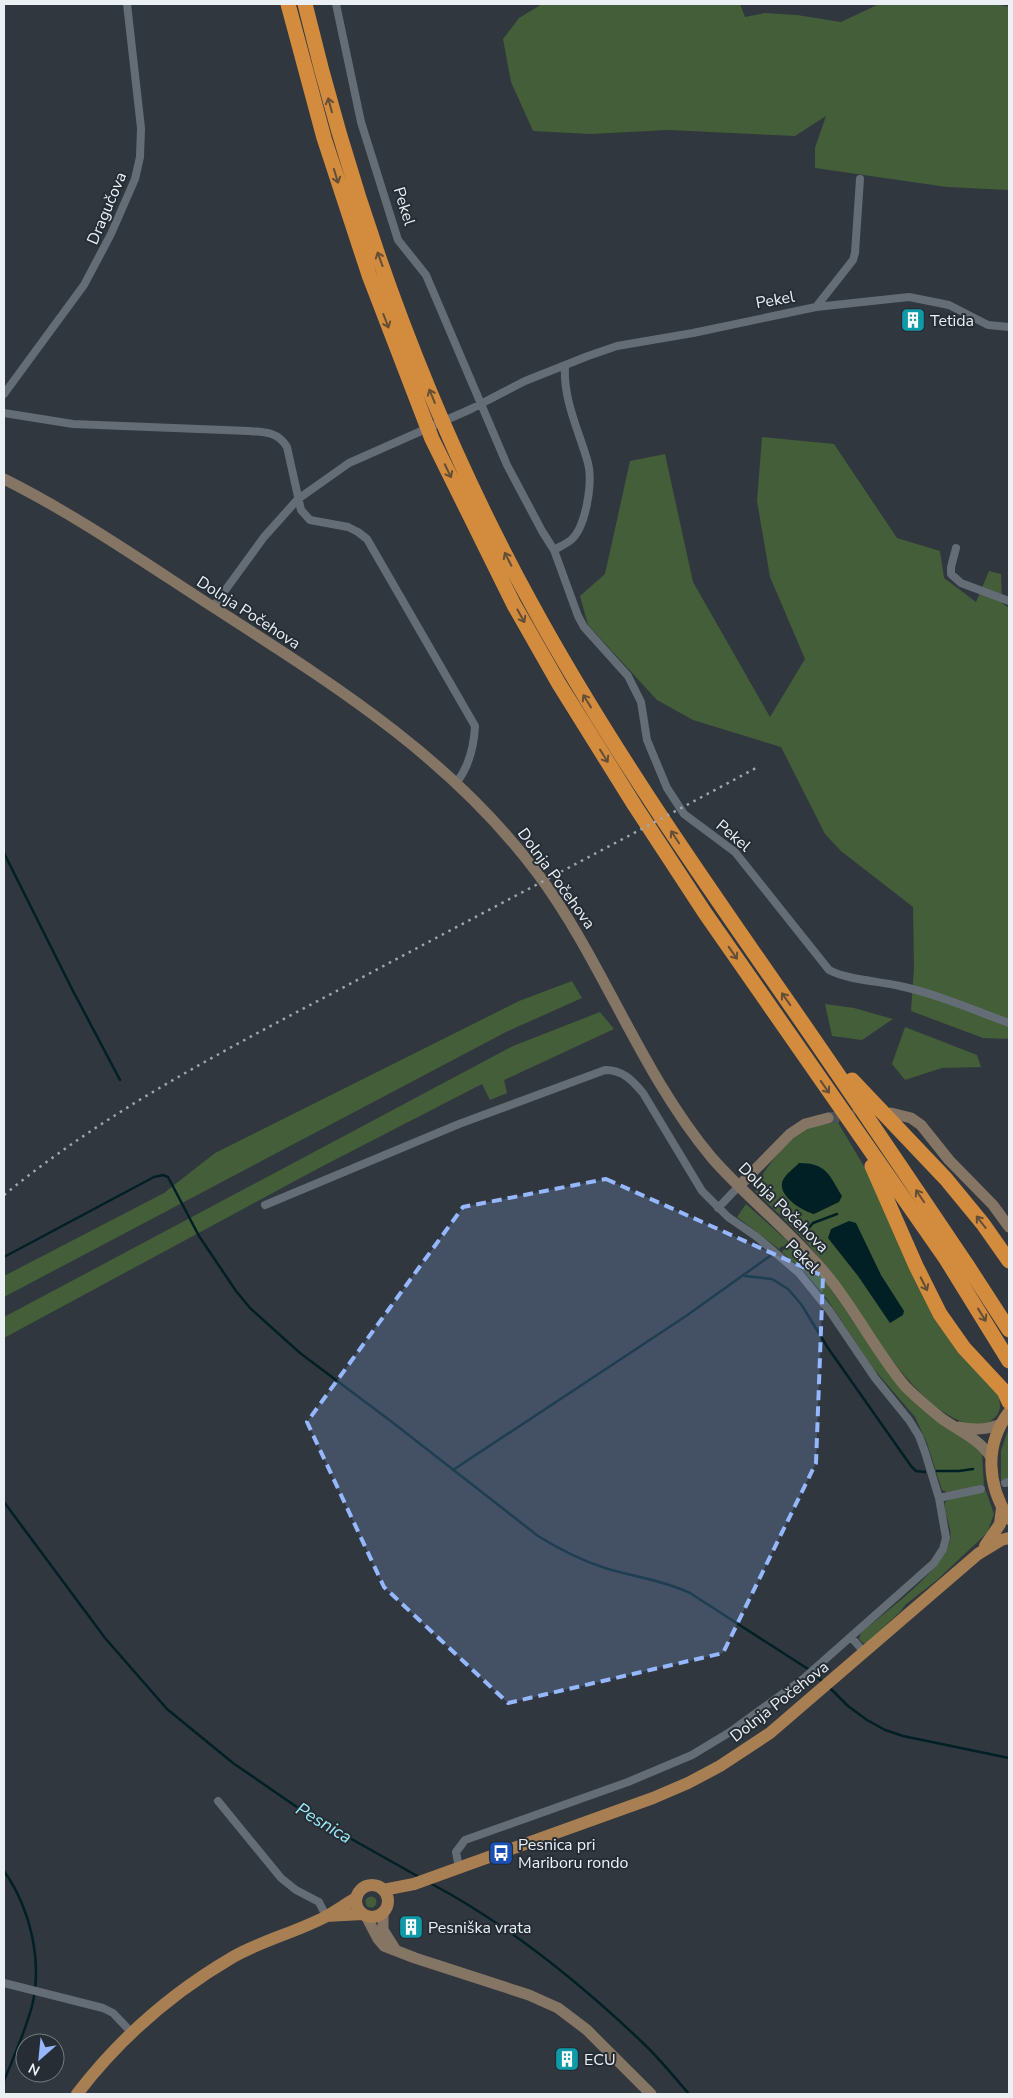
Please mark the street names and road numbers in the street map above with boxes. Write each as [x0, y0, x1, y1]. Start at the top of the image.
street label: Dragučova [82, 169, 132, 248]
street label: Pekel [388, 184, 420, 229]
street label: Pekel [754, 286, 797, 314]
street label: Dolnja Počehova [192, 571, 305, 655]
street label: Pekel [711, 815, 756, 857]
street label: Dolnja Počehova [512, 824, 600, 934]
street label: Dolnja Počehova [733, 1158, 833, 1258]
street label: Pekel [781, 1235, 824, 1279]
street label: Dolnja Počehova [726, 1656, 834, 1747]

